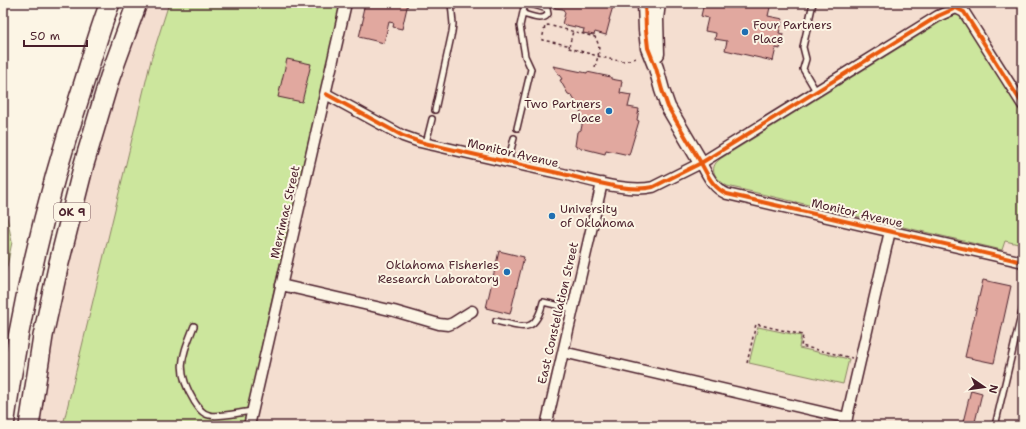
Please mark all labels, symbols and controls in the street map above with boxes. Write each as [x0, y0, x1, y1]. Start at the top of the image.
place label: Four Partners Place [753, 17, 832, 47]
scale bar [24, 22, 87, 48]
marker: Four Partners Place [740, 27, 750, 37]
text: 50 m [30, 28, 60, 44]
place label: Two Partners Place [524, 96, 601, 126]
marker: Two Partners Place [604, 106, 614, 116]
street label: Monitor Avenue [466, 135, 560, 171]
street label: Merrimac Street [267, 164, 303, 260]
street label: Monitor Avenue [810, 195, 904, 231]
place label: University of Oklahoma [560, 201, 635, 231]
road number: OK 9 [54, 203, 90, 221]
marker: University of Oklahoma [547, 211, 557, 221]
street label: East Constellation Street [534, 240, 582, 386]
place label: Oklahoma Fisheries Research Laboratory [378, 257, 499, 287]
marker: Oklahoma Fisheries Research Laboratory [502, 267, 512, 277]
north arrow [964, 367, 1004, 407]
text: N [985, 383, 1002, 395]

